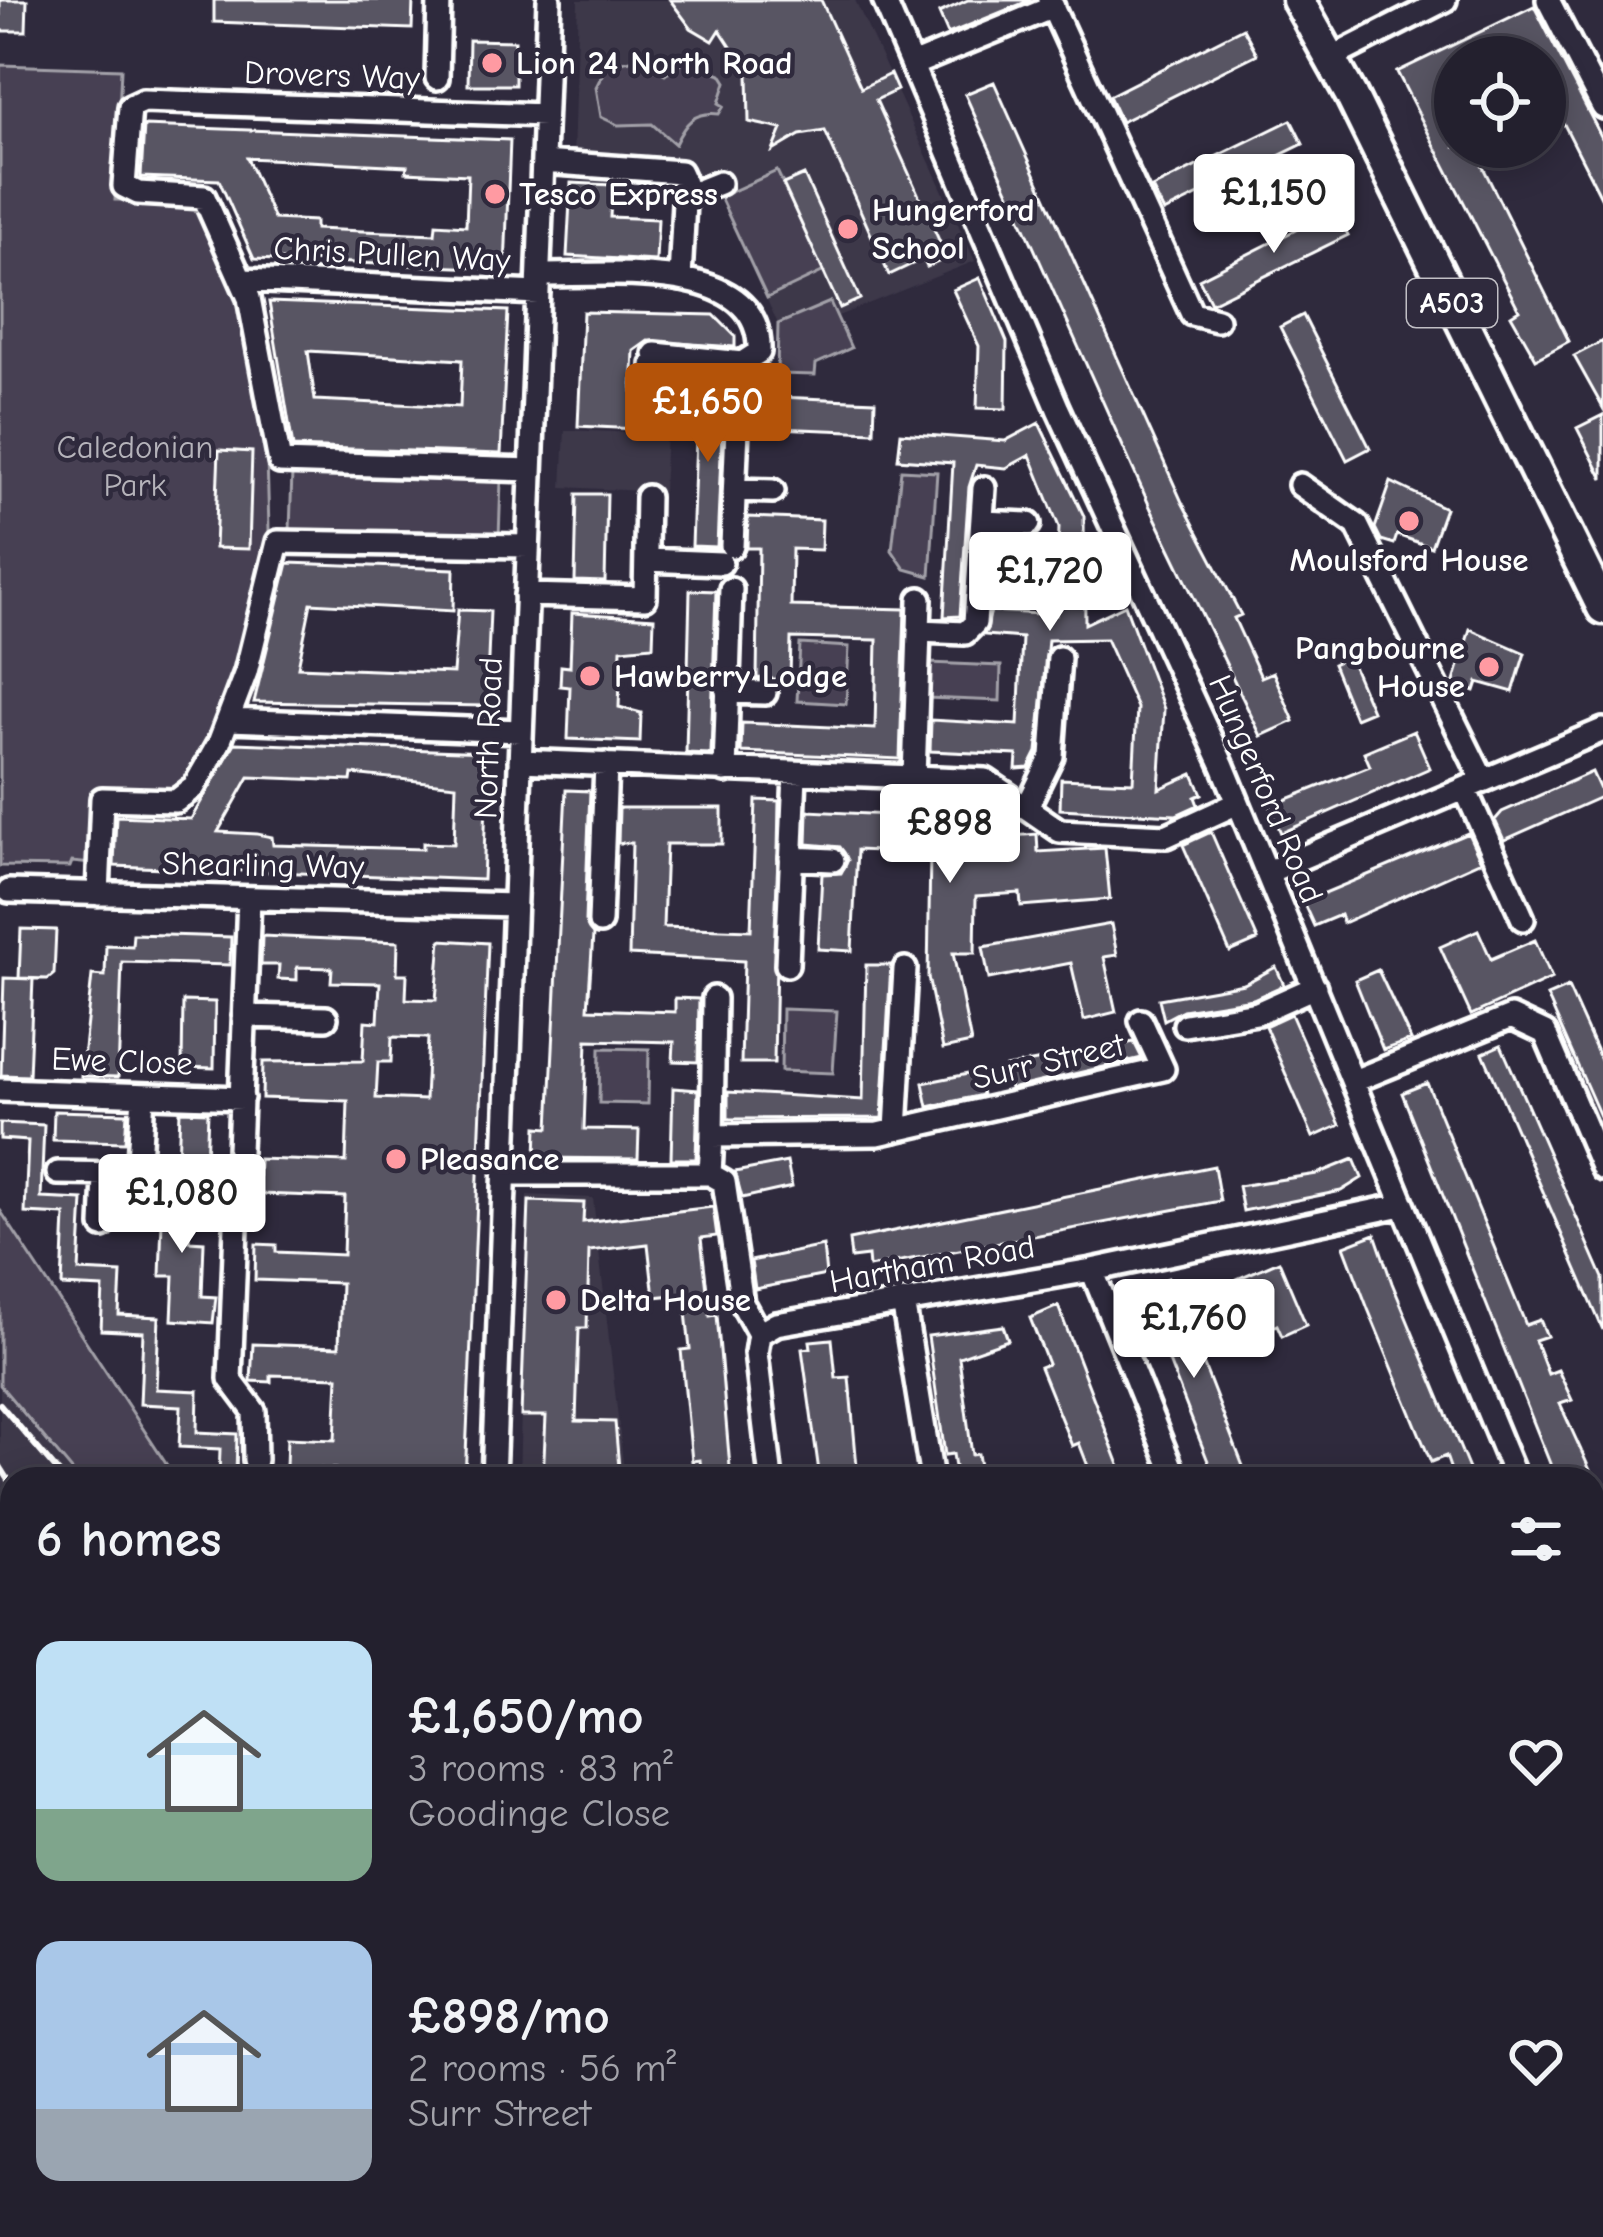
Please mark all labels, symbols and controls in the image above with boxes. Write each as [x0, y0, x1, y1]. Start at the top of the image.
map controls [1434, 36, 1566, 168]
button: locate [1434, 36, 1566, 168]
place label: Lion 24 North Road [516, 44, 793, 82]
marker: Lion 24 North Road [479, 50, 505, 76]
street label: Drovers Way [243, 53, 421, 97]
pin: £1,150 [1176, 154, 1372, 256]
text: £1,150 [1221, 170, 1327, 215]
place label: Tesco Express [519, 175, 718, 213]
marker: Tesco Express [482, 181, 508, 207]
place label: Hungerford School [872, 191, 1035, 267]
marker: Hungerford School [835, 216, 861, 242]
street label: Chris Pullen Way [273, 229, 512, 279]
road number: A503 [1407, 279, 1497, 327]
pin: £1,650 [610, 363, 806, 465]
text: £1,650 [652, 379, 764, 424]
park label: Caledonian Park [56, 428, 214, 504]
marker: Moulsford House [1396, 508, 1422, 534]
pin: £1,720 [952, 532, 1148, 634]
place label: Moulsford House [1290, 541, 1528, 579]
text: £1,720 [996, 548, 1104, 593]
place label: Pangbourne House [1295, 629, 1465, 705]
marker: Pangbourne House [1476, 654, 1502, 680]
street label: North Road [466, 657, 510, 819]
place label: Hawberry Lodge [614, 657, 847, 695]
marker: Hawberry Lodge [577, 663, 603, 689]
street label: Hungerford Road [1201, 669, 1331, 909]
pin: £898 [879, 784, 1021, 886]
text: £898 [907, 800, 993, 845]
street label: Shearling Way [162, 844, 365, 886]
street label: Surr Street [968, 1025, 1129, 1097]
street label: Ewe Close [51, 1040, 193, 1082]
place label: Pleasance [420, 1140, 559, 1178]
marker: Pleasance [383, 1146, 409, 1172]
pin: £1,080 [84, 1154, 280, 1256]
text: £1,080 [125, 1170, 239, 1215]
street label: Hartham Road [826, 1227, 1038, 1301]
pin: £1,760 [1096, 1279, 1292, 1381]
place label: Delta House [580, 1281, 751, 1319]
marker: Delta House [543, 1287, 569, 1313]
text: £1,760 [1140, 1295, 1248, 1340]
icon: filters [1503, 1506, 1569, 1572]
text: 6 homes [36, 1510, 221, 1569]
text: £1,650/mo [408, 1687, 644, 1746]
icon: home [132, 1689, 276, 1833]
icon: heart [1503, 1728, 1569, 1794]
text: 3 rooms · 83 m² [408, 1746, 673, 1791]
text: Goodinge Close [408, 1791, 670, 1836]
text: £898/mo [408, 1987, 610, 2046]
icon: home [132, 1989, 276, 2133]
icon: heart [1503, 2028, 1569, 2094]
text: 2 rooms · 56 m² [408, 2046, 676, 2091]
text: Surr Street [408, 2091, 591, 2136]

